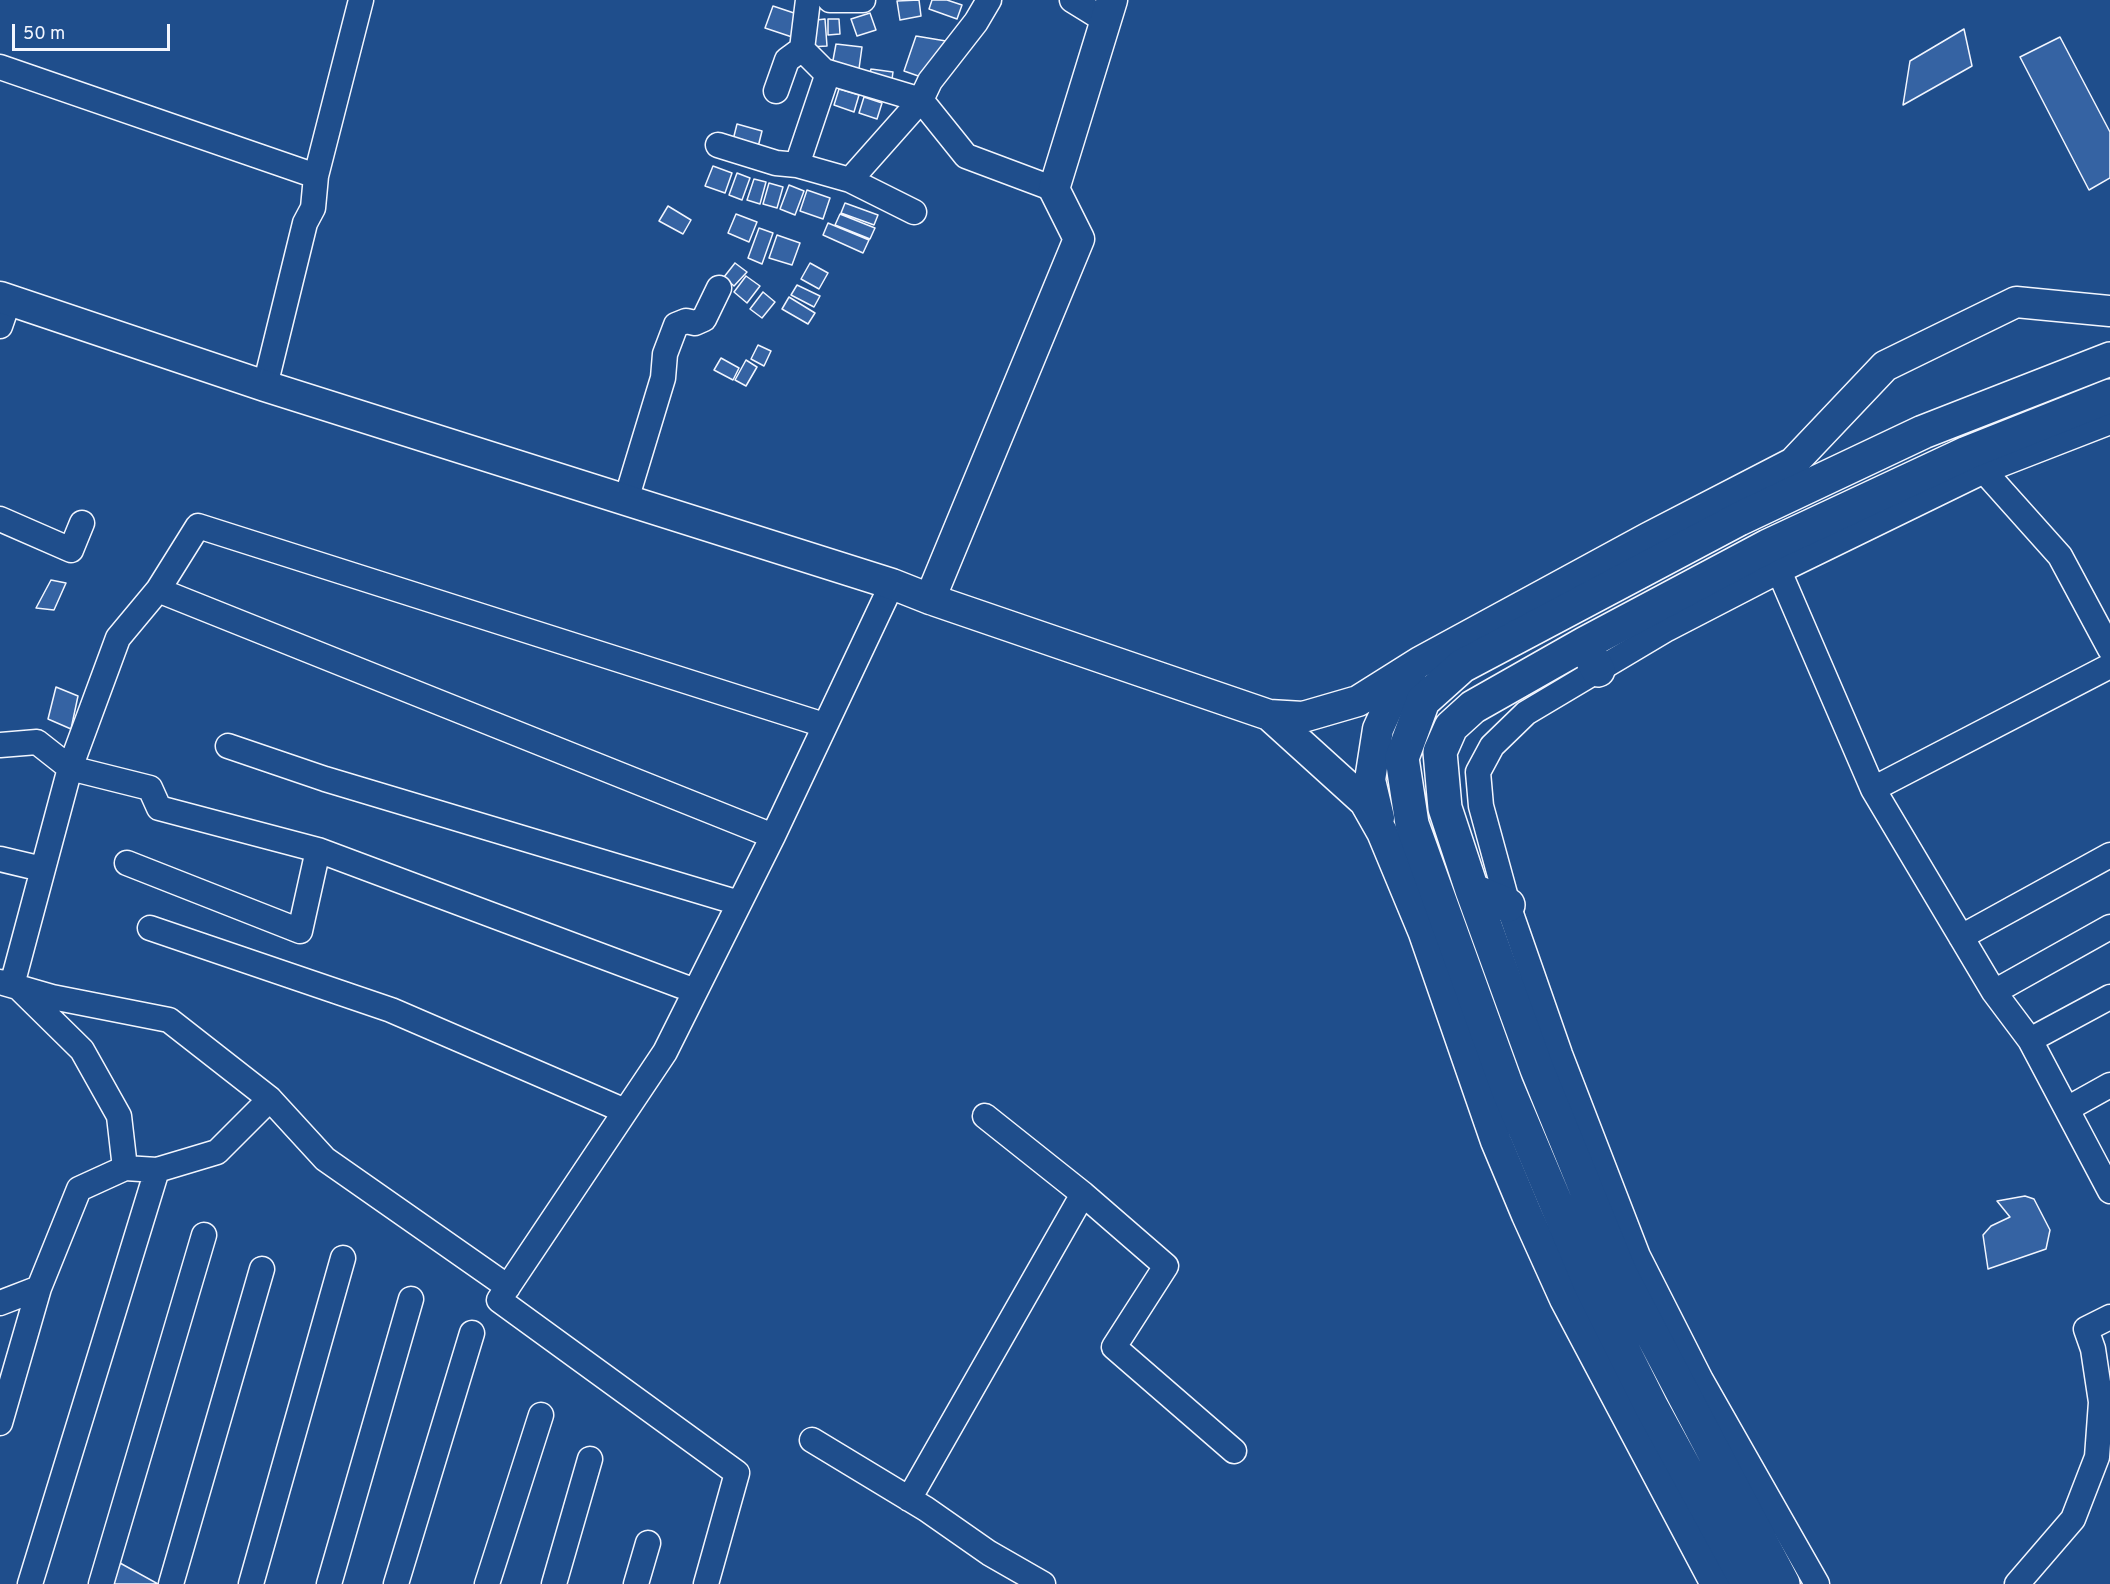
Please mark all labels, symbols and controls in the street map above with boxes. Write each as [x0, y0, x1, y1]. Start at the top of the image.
scale bar [15, 12, 172, 50]
text: 50 m [23, 23, 65, 46]

